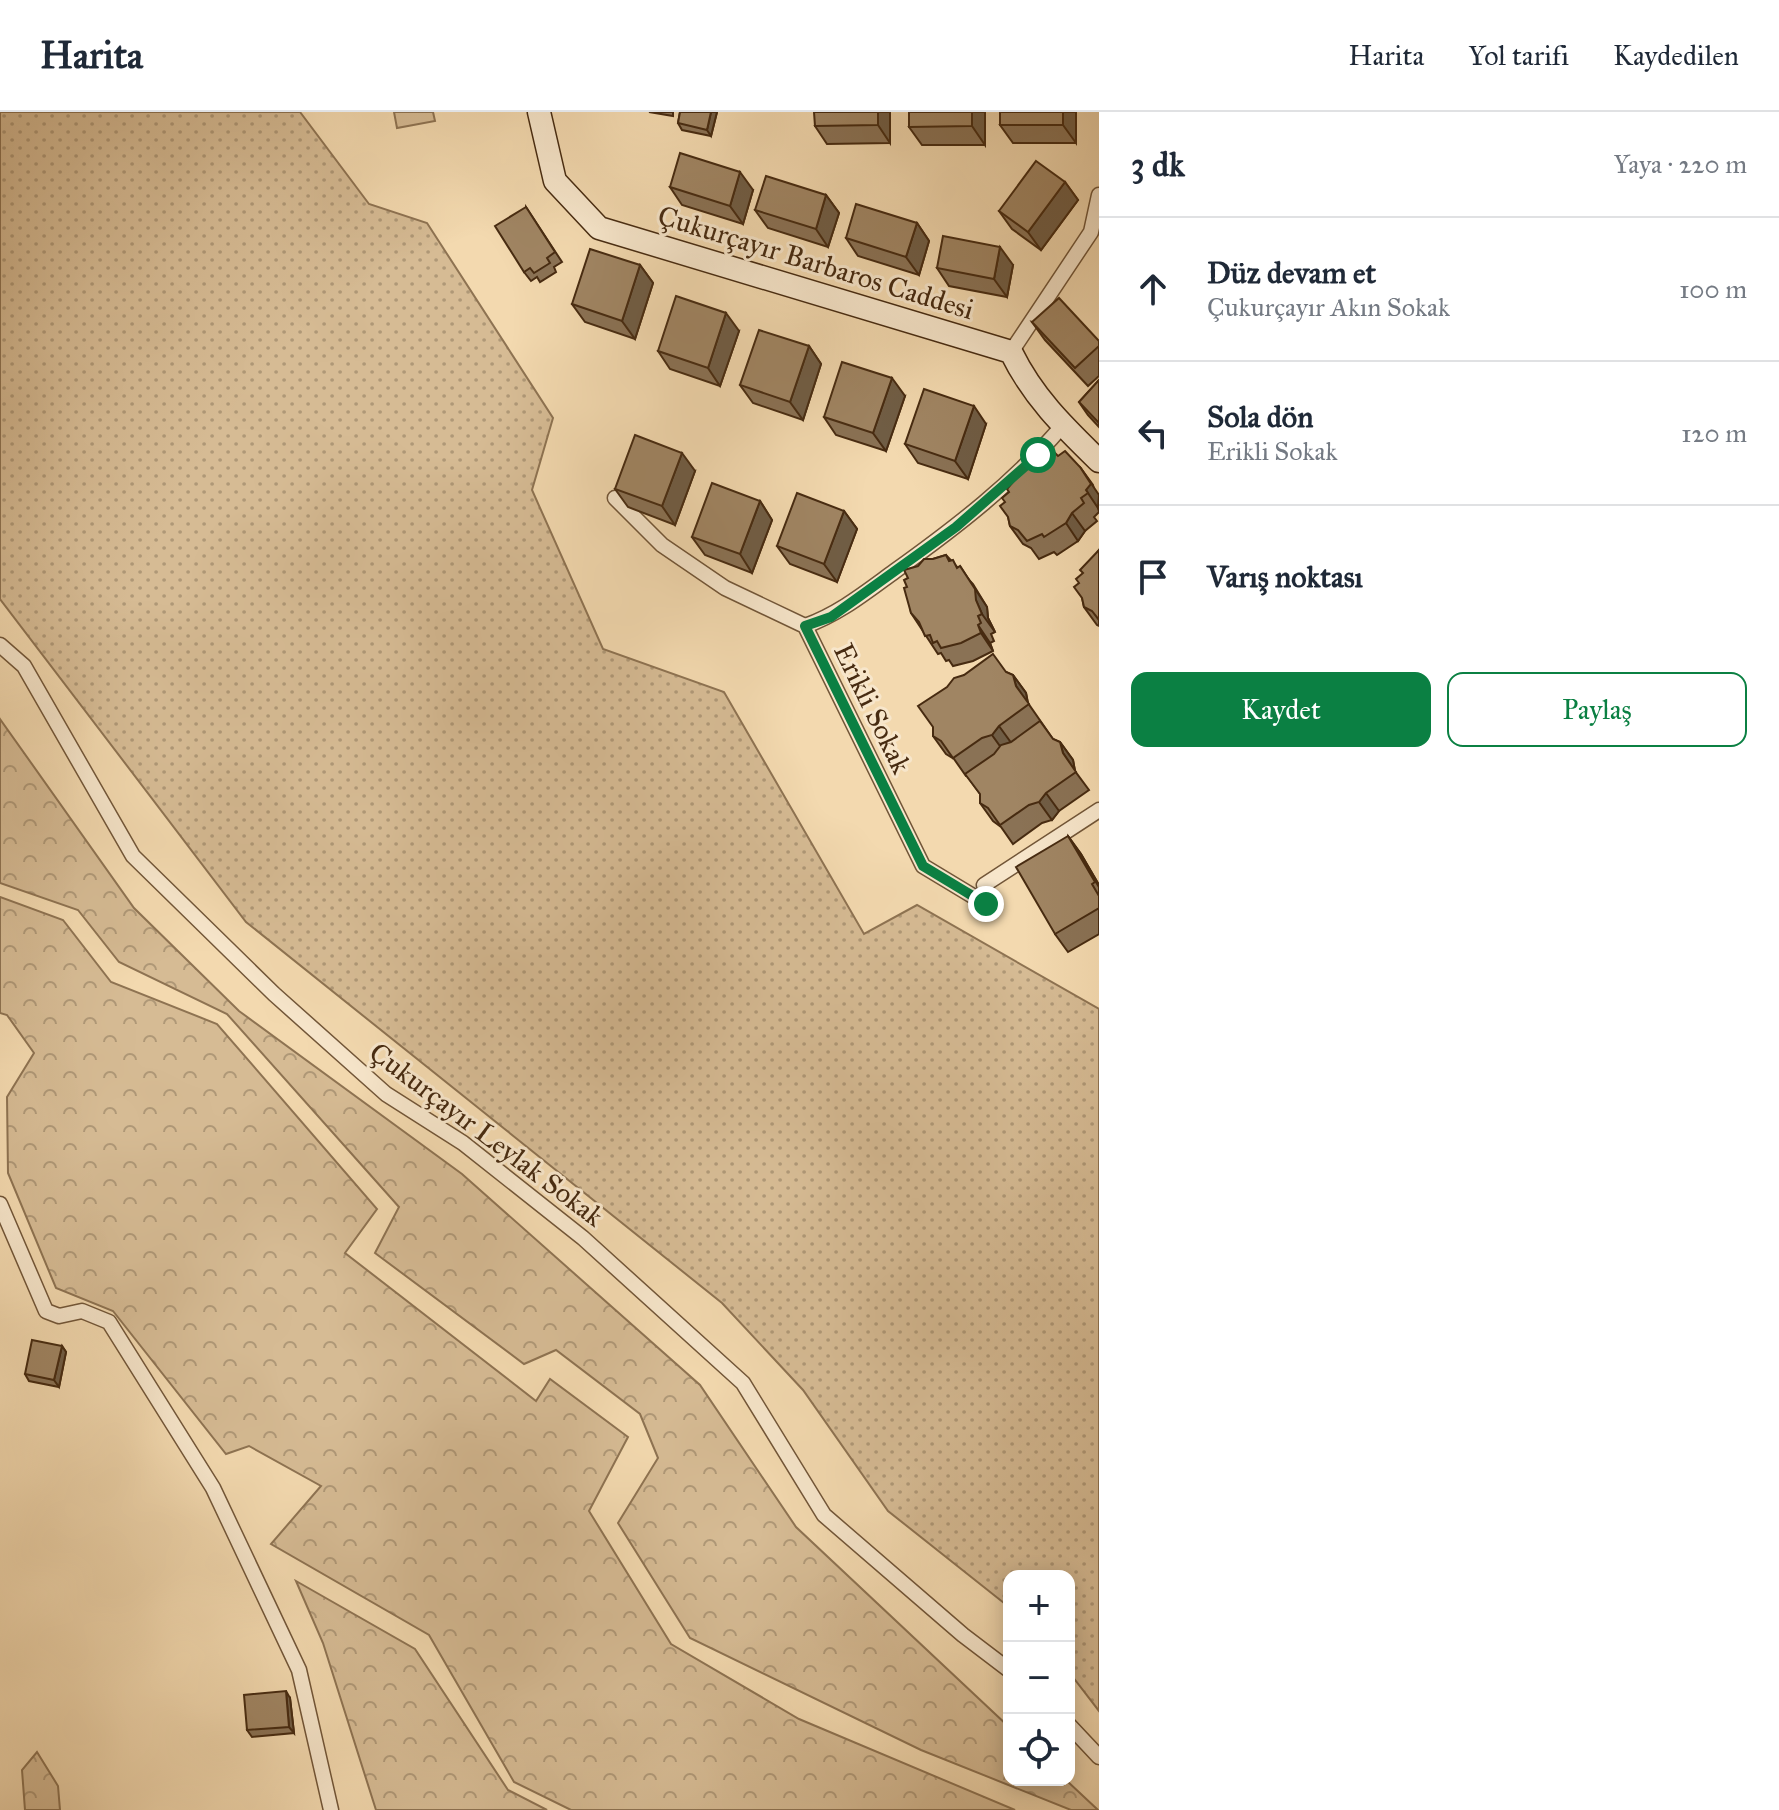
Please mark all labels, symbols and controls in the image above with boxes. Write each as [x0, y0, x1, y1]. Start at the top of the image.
text: Harita [40, 32, 143, 78]
text: Harita [1348, 38, 1424, 73]
text: Yol tarifi [1468, 38, 1569, 73]
text: Kaydedilen [1613, 38, 1739, 73]
text: 3 dk [1131, 144, 1185, 185]
text: Yaya · 220 m [1613, 148, 1747, 180]
street label: Çukurçayır Barbaros Caddesi [654, 198, 978, 327]
text: Düz devam et [1207, 255, 1376, 291]
icon: ahead [1131, 267, 1175, 311]
text: 100 m [1679, 273, 1747, 305]
text: Çukurçayır Akın Sokak [1207, 291, 1450, 323]
text: Sola dön [1207, 399, 1313, 435]
icon: left [1131, 411, 1175, 455]
text: 120 m [1681, 417, 1747, 449]
text: Erikli Sokak [1207, 435, 1338, 467]
route start [1020, 437, 1056, 473]
icon: arrive [1131, 555, 1175, 599]
text: Varış noktası [1207, 559, 1363, 595]
street label: Erikli Sokak [826, 637, 919, 779]
button: Kaydet [1131, 672, 1431, 747]
button: Paylaş [1447, 672, 1747, 747]
route end [968, 886, 1004, 922]
street label: Çukurçayır Leylak Sokak [362, 1035, 611, 1234]
map controls [1003, 1570, 1075, 1786]
button: + [1003, 1570, 1075, 1642]
button: − [1003, 1642, 1075, 1714]
button: locate [1003, 1714, 1075, 1786]

